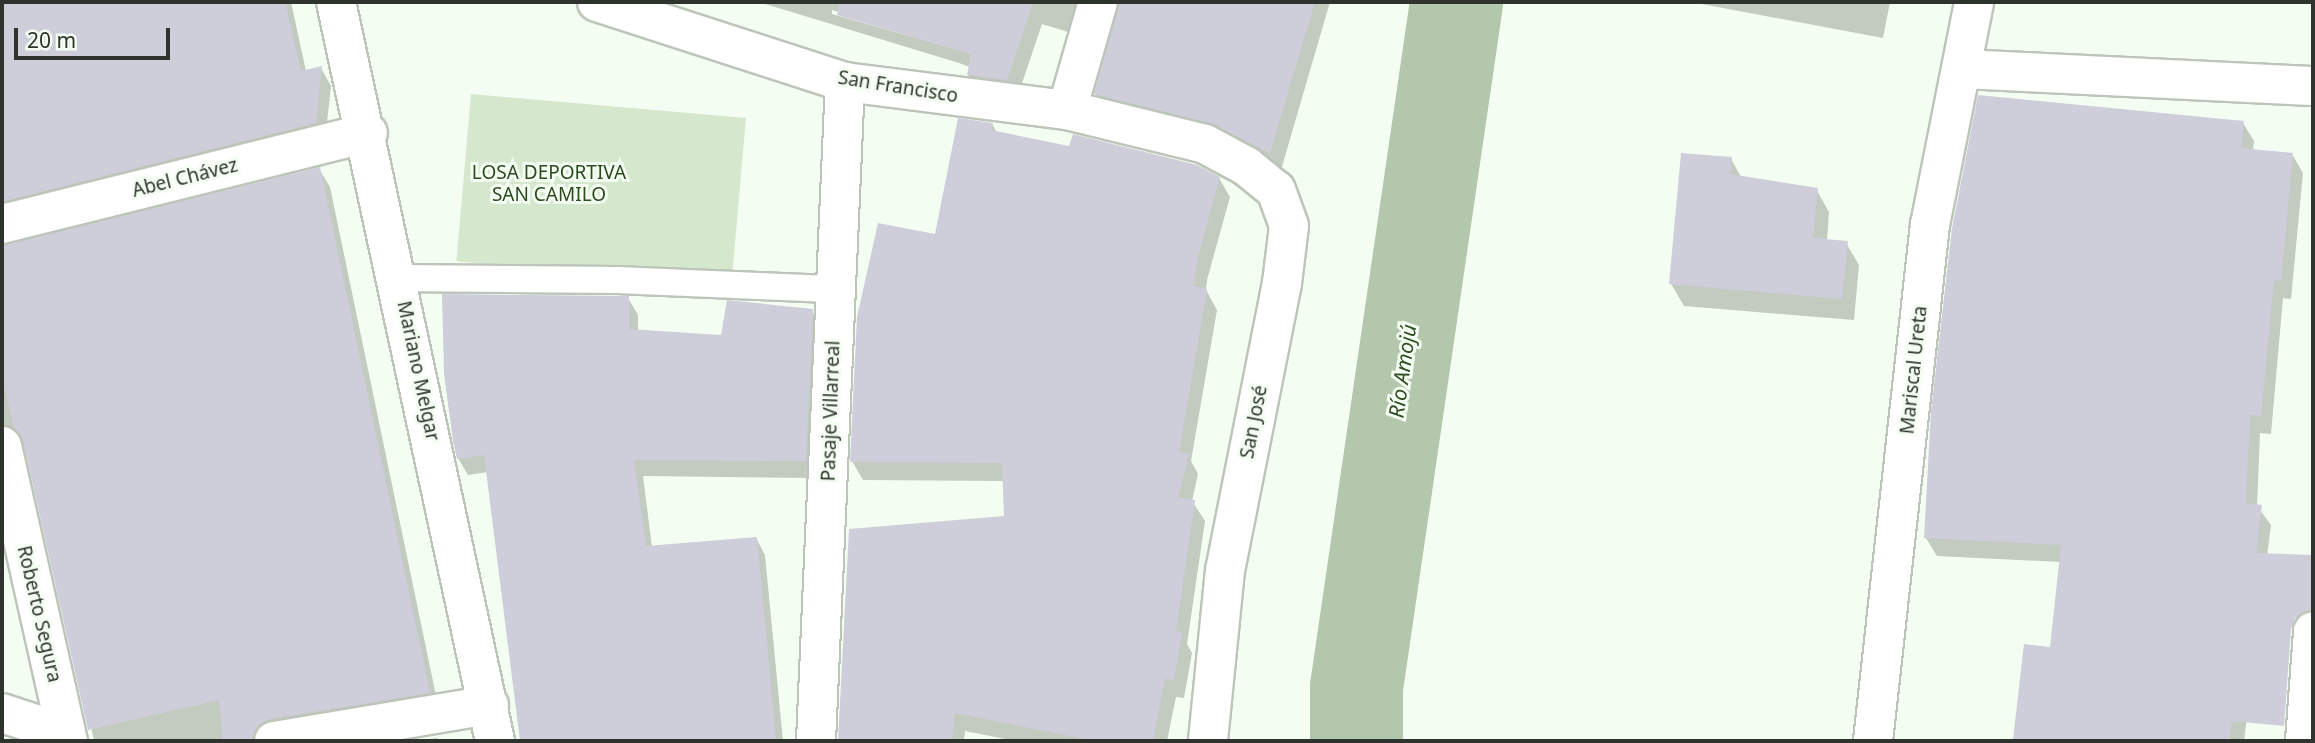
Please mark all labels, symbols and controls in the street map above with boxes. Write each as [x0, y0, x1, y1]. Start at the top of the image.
scale bar [18, 14, 173, 58]
text: 20 m [27, 26, 76, 54]
street label: San Francisco [836, 66, 960, 108]
street label: Abel Chávez [130, 154, 240, 202]
park label: LOSA DEPORTIVA SAN CAMILO [472, 162, 626, 206]
street label: Mariano Melgar [392, 299, 444, 443]
street label: Mariscal Ureta [1896, 305, 1932, 435]
water label: Río Amojú [1383, 323, 1421, 419]
street label: Pasaje Villarreal [817, 340, 845, 482]
street label: San José [1236, 383, 1272, 461]
street label: Roberto Segura [12, 543, 66, 685]

